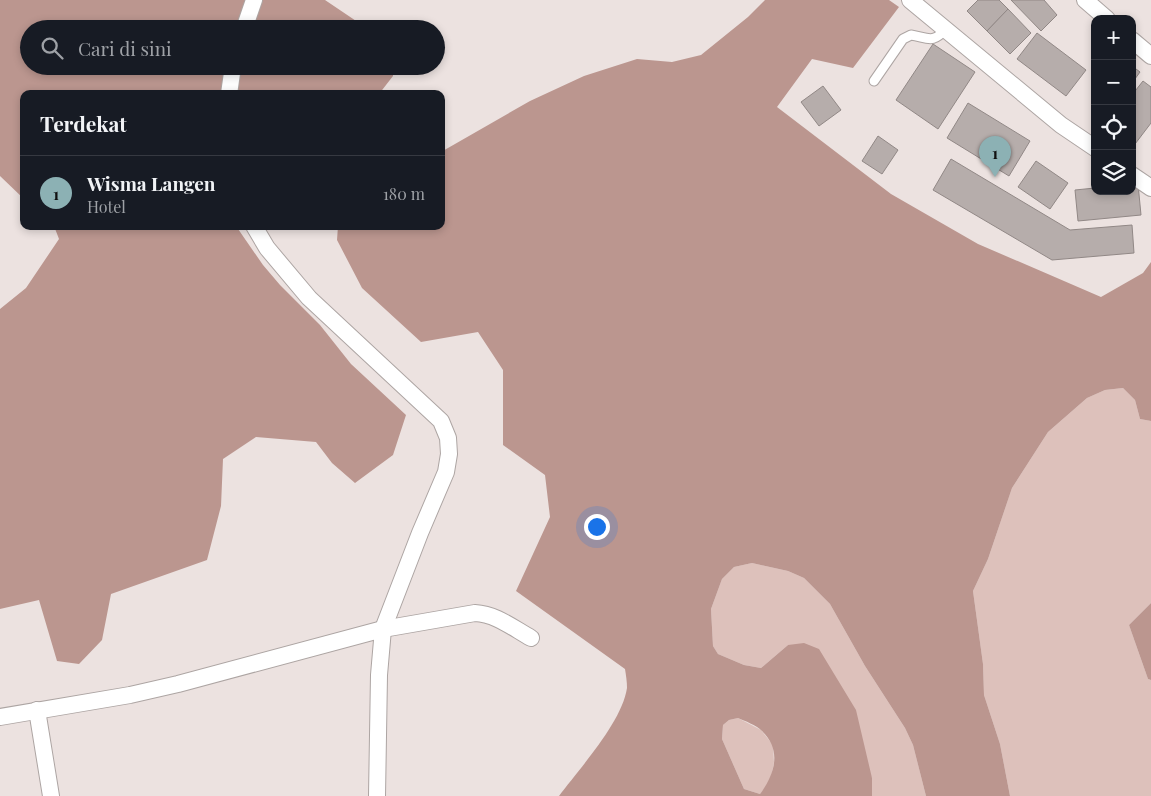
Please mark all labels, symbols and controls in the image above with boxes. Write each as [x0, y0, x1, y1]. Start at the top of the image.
map controls [1091, 15, 1136, 195]
button: + [1091, 15, 1136, 60]
search box [20, 20, 445, 75]
icon: search [38, 34, 66, 62]
text: Cari di sini [78, 35, 172, 61]
button: − [1091, 60, 1136, 105]
button: locate [1091, 105, 1136, 150]
text: Terdekat [40, 109, 127, 137]
pin: 1 [979, 136, 1011, 177]
button: layers [1091, 150, 1136, 195]
text: Wisma Langen [87, 170, 215, 196]
text: 1 [53, 183, 59, 204]
text: 180 m [383, 183, 425, 204]
text: Hotel [87, 196, 126, 217]
your location [584, 514, 610, 540]

